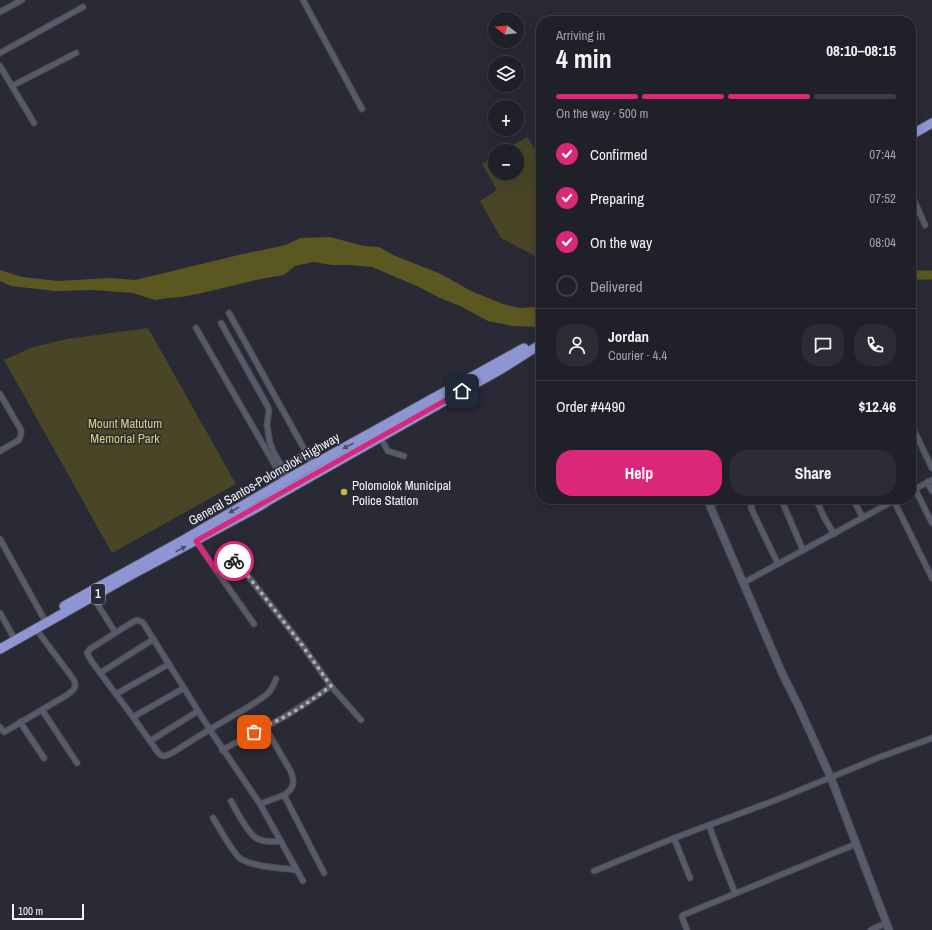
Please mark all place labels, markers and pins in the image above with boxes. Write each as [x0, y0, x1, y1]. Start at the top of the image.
pin [445, 374, 479, 408]
place label: Polomolok Municipal Police Station [352, 477, 451, 509]
marker: Polomolok Municipal Police Station [339, 487, 349, 497]
pin [237, 715, 271, 749]

